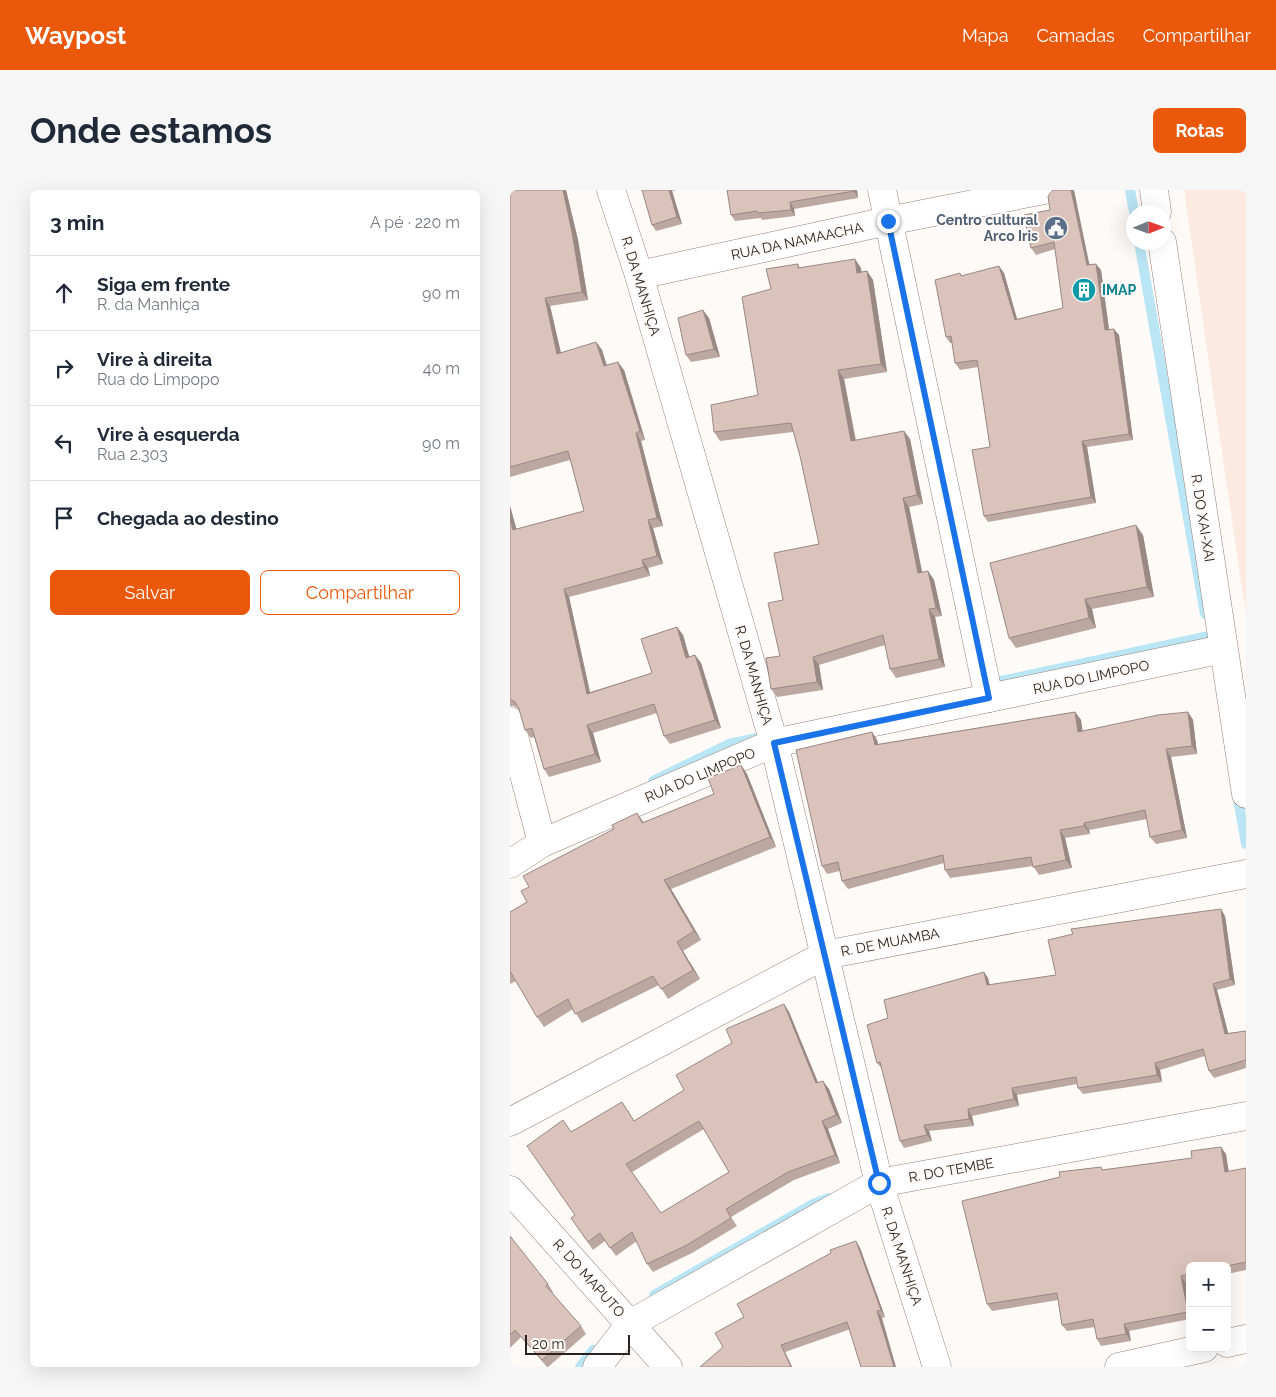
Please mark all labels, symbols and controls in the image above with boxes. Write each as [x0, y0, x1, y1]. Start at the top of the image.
text: Waypost [25, 21, 126, 50]
text: Mapa [962, 25, 1008, 46]
text: Camadas [1036, 25, 1115, 46]
text: Compartilhar [1143, 25, 1251, 46]
button: Rotas [1153, 108, 1246, 153]
text: Onde estamos [30, 110, 272, 151]
north arrow [1126, 205, 1171, 250]
text: 3 min [50, 210, 104, 235]
route end [877, 210, 900, 233]
place label: Centro cultural Arco Iris [936, 212, 1039, 244]
text: A pé · 220 m [370, 213, 460, 232]
public building icon: Centro cultural Arco Iris [1043, 215, 1069, 241]
street label: RUA DA NAMAACHA [729, 219, 865, 263]
street label: R. DA MANHIÇA [618, 234, 664, 338]
text: Siga em frente [97, 273, 230, 295]
building icon: IMAP [1071, 277, 1097, 303]
icon: ahead [50, 279, 78, 307]
place label: IMAP [1102, 282, 1137, 298]
text: 90 m [422, 284, 460, 303]
text: R. da Manhiça [97, 295, 200, 314]
text: Vire à direita [97, 348, 212, 370]
icon: right [50, 354, 78, 382]
text: 40 m [423, 359, 460, 378]
text: Rua do Limpopo [97, 370, 220, 389]
text: Vire à esquerda [97, 423, 240, 445]
icon: left [50, 429, 78, 457]
text: 90 m [422, 434, 460, 453]
text: Rua 2.303 [97, 445, 168, 464]
street label: R. DO XAI-XAI [1188, 473, 1218, 563]
icon: arrive [50, 504, 78, 532]
text: Chegada ao destino [97, 507, 279, 529]
button: Salvar [50, 570, 250, 615]
button: Compartilhar [260, 570, 460, 615]
street label: R. DA MANHIÇA [732, 623, 776, 727]
street label: RUA DO LIMPOPO [1031, 657, 1151, 697]
street label: RUA DO LIMPOPO [642, 745, 758, 805]
street label: R. DE MUAMBA [839, 924, 941, 959]
street label: R. DO TEMBE [907, 1155, 995, 1185]
route start [868, 1172, 891, 1195]
street label: R. DA MANHIÇA [878, 1205, 926, 1308]
street label: R. DO MAPUTO [550, 1236, 628, 1320]
map controls [1186, 1262, 1231, 1352]
button: + [1186, 1262, 1231, 1307]
button: − [1186, 1307, 1231, 1352]
scale bar [525, 1332, 630, 1355]
text: 20 m [532, 1336, 564, 1352]

